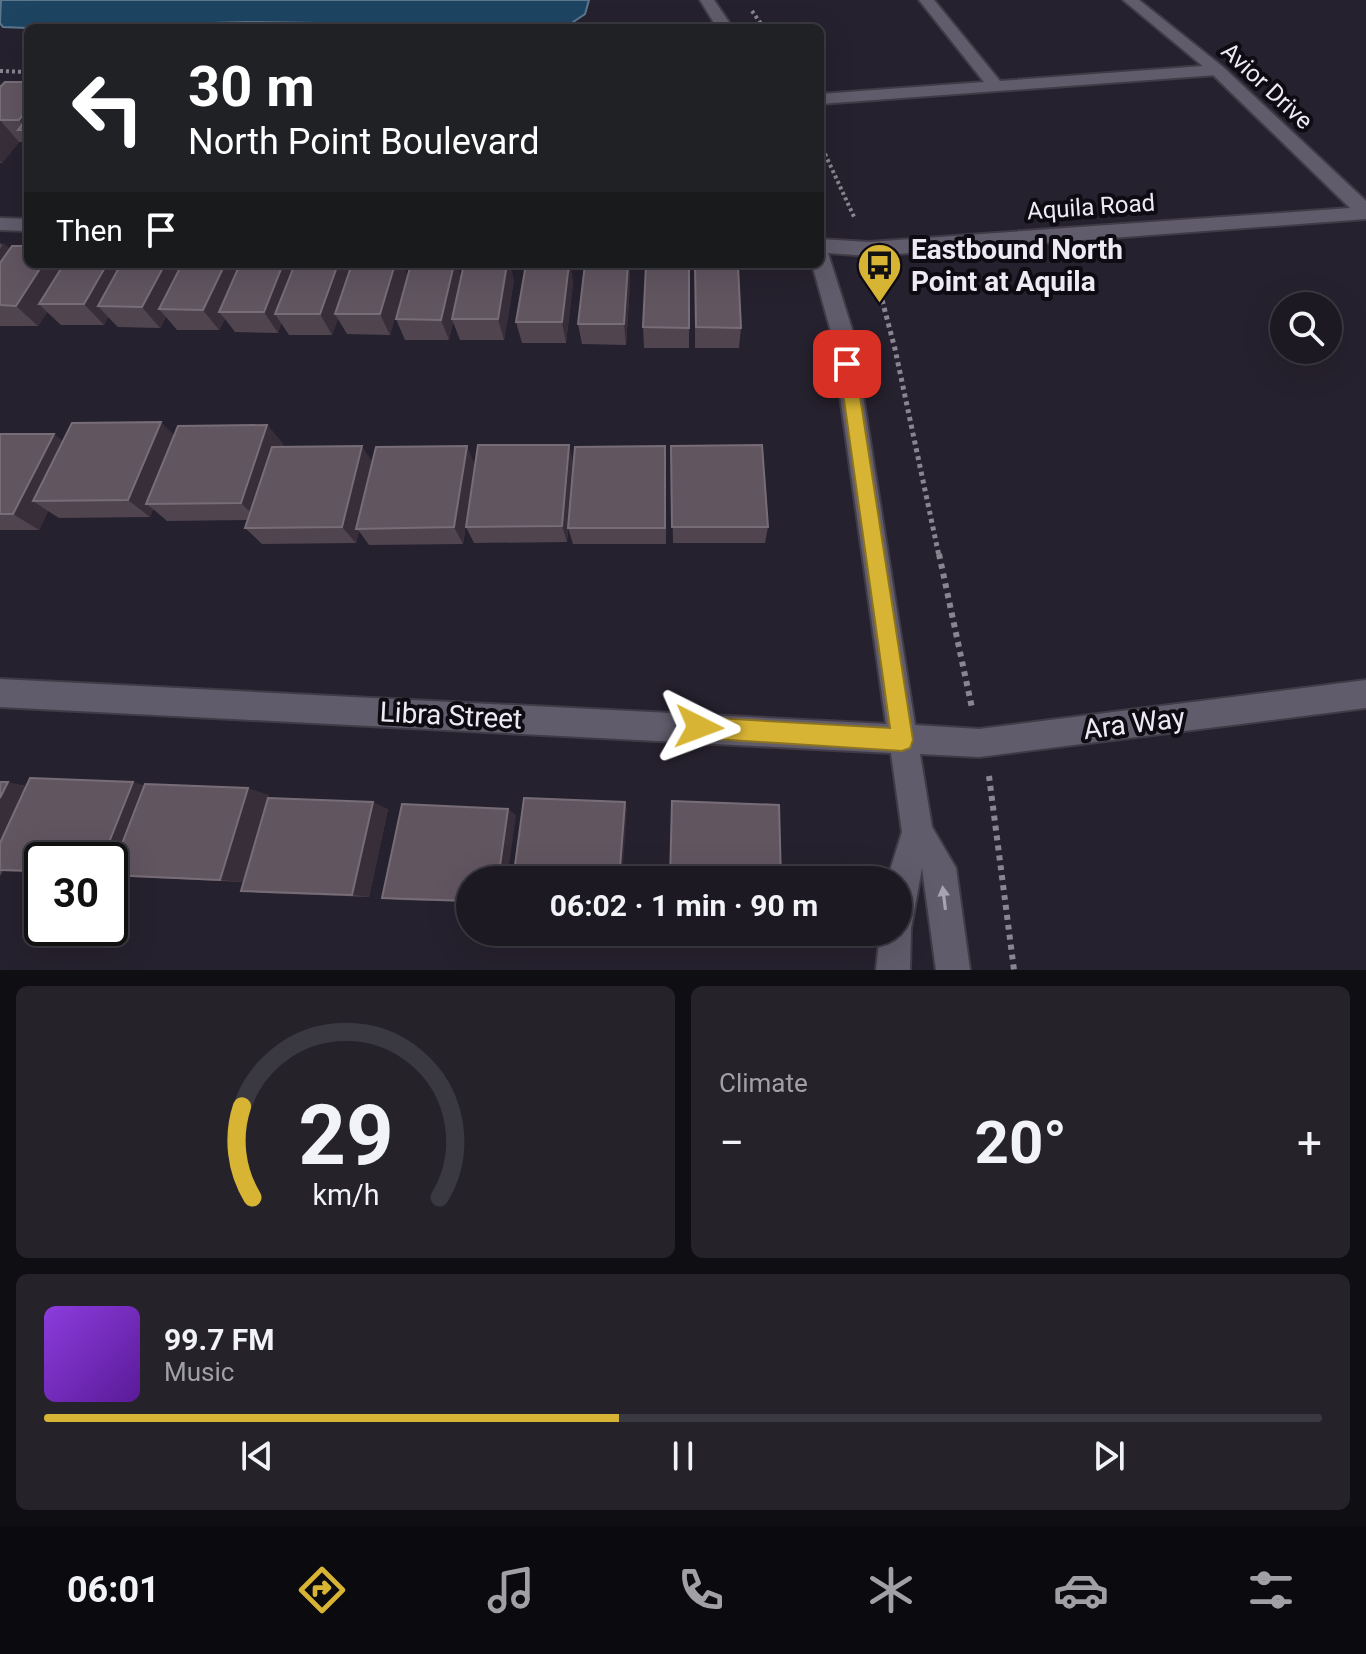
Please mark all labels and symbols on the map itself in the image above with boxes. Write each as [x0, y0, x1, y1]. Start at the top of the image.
street label: Avior Drive [1216, 37, 1318, 135]
street label: Aquila Road [1026, 189, 1156, 225]
place label: Eastbound North Point at Aquila [911, 233, 1123, 298]
bus stop icon: Eastbound North Point at Aquila [856, 241, 904, 304]
pin [813, 330, 881, 398]
position arrow [657, 685, 741, 769]
street label: Libra Street [379, 695, 523, 736]
street label: Ara Way [1081, 701, 1187, 746]
speed limit sign: 30 [24, 842, 128, 946]
one-way arrow [937, 885, 950, 910]

